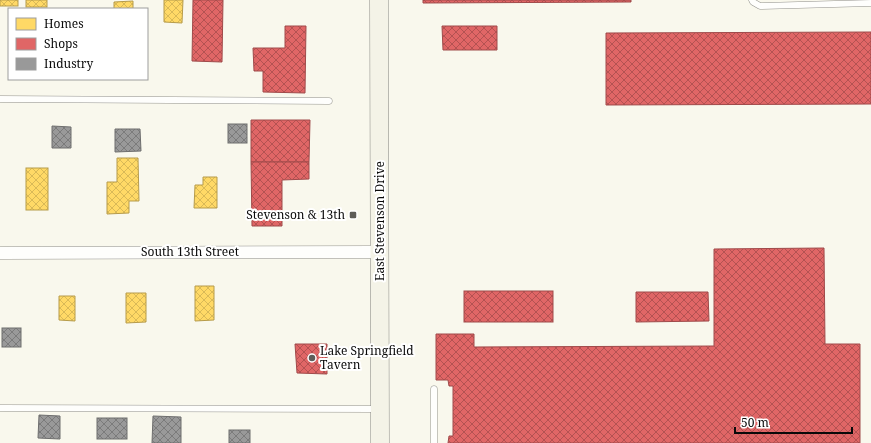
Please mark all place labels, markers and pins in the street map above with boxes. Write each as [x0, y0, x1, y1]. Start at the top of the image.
place label: Stevenson & 13th [246, 206, 345, 223]
marker: Stevenson & 13th [348, 210, 358, 220]
place label: Lake Springfield Tavern [320, 342, 414, 373]
marker: Lake Springfield Tavern [307, 353, 317, 363]

